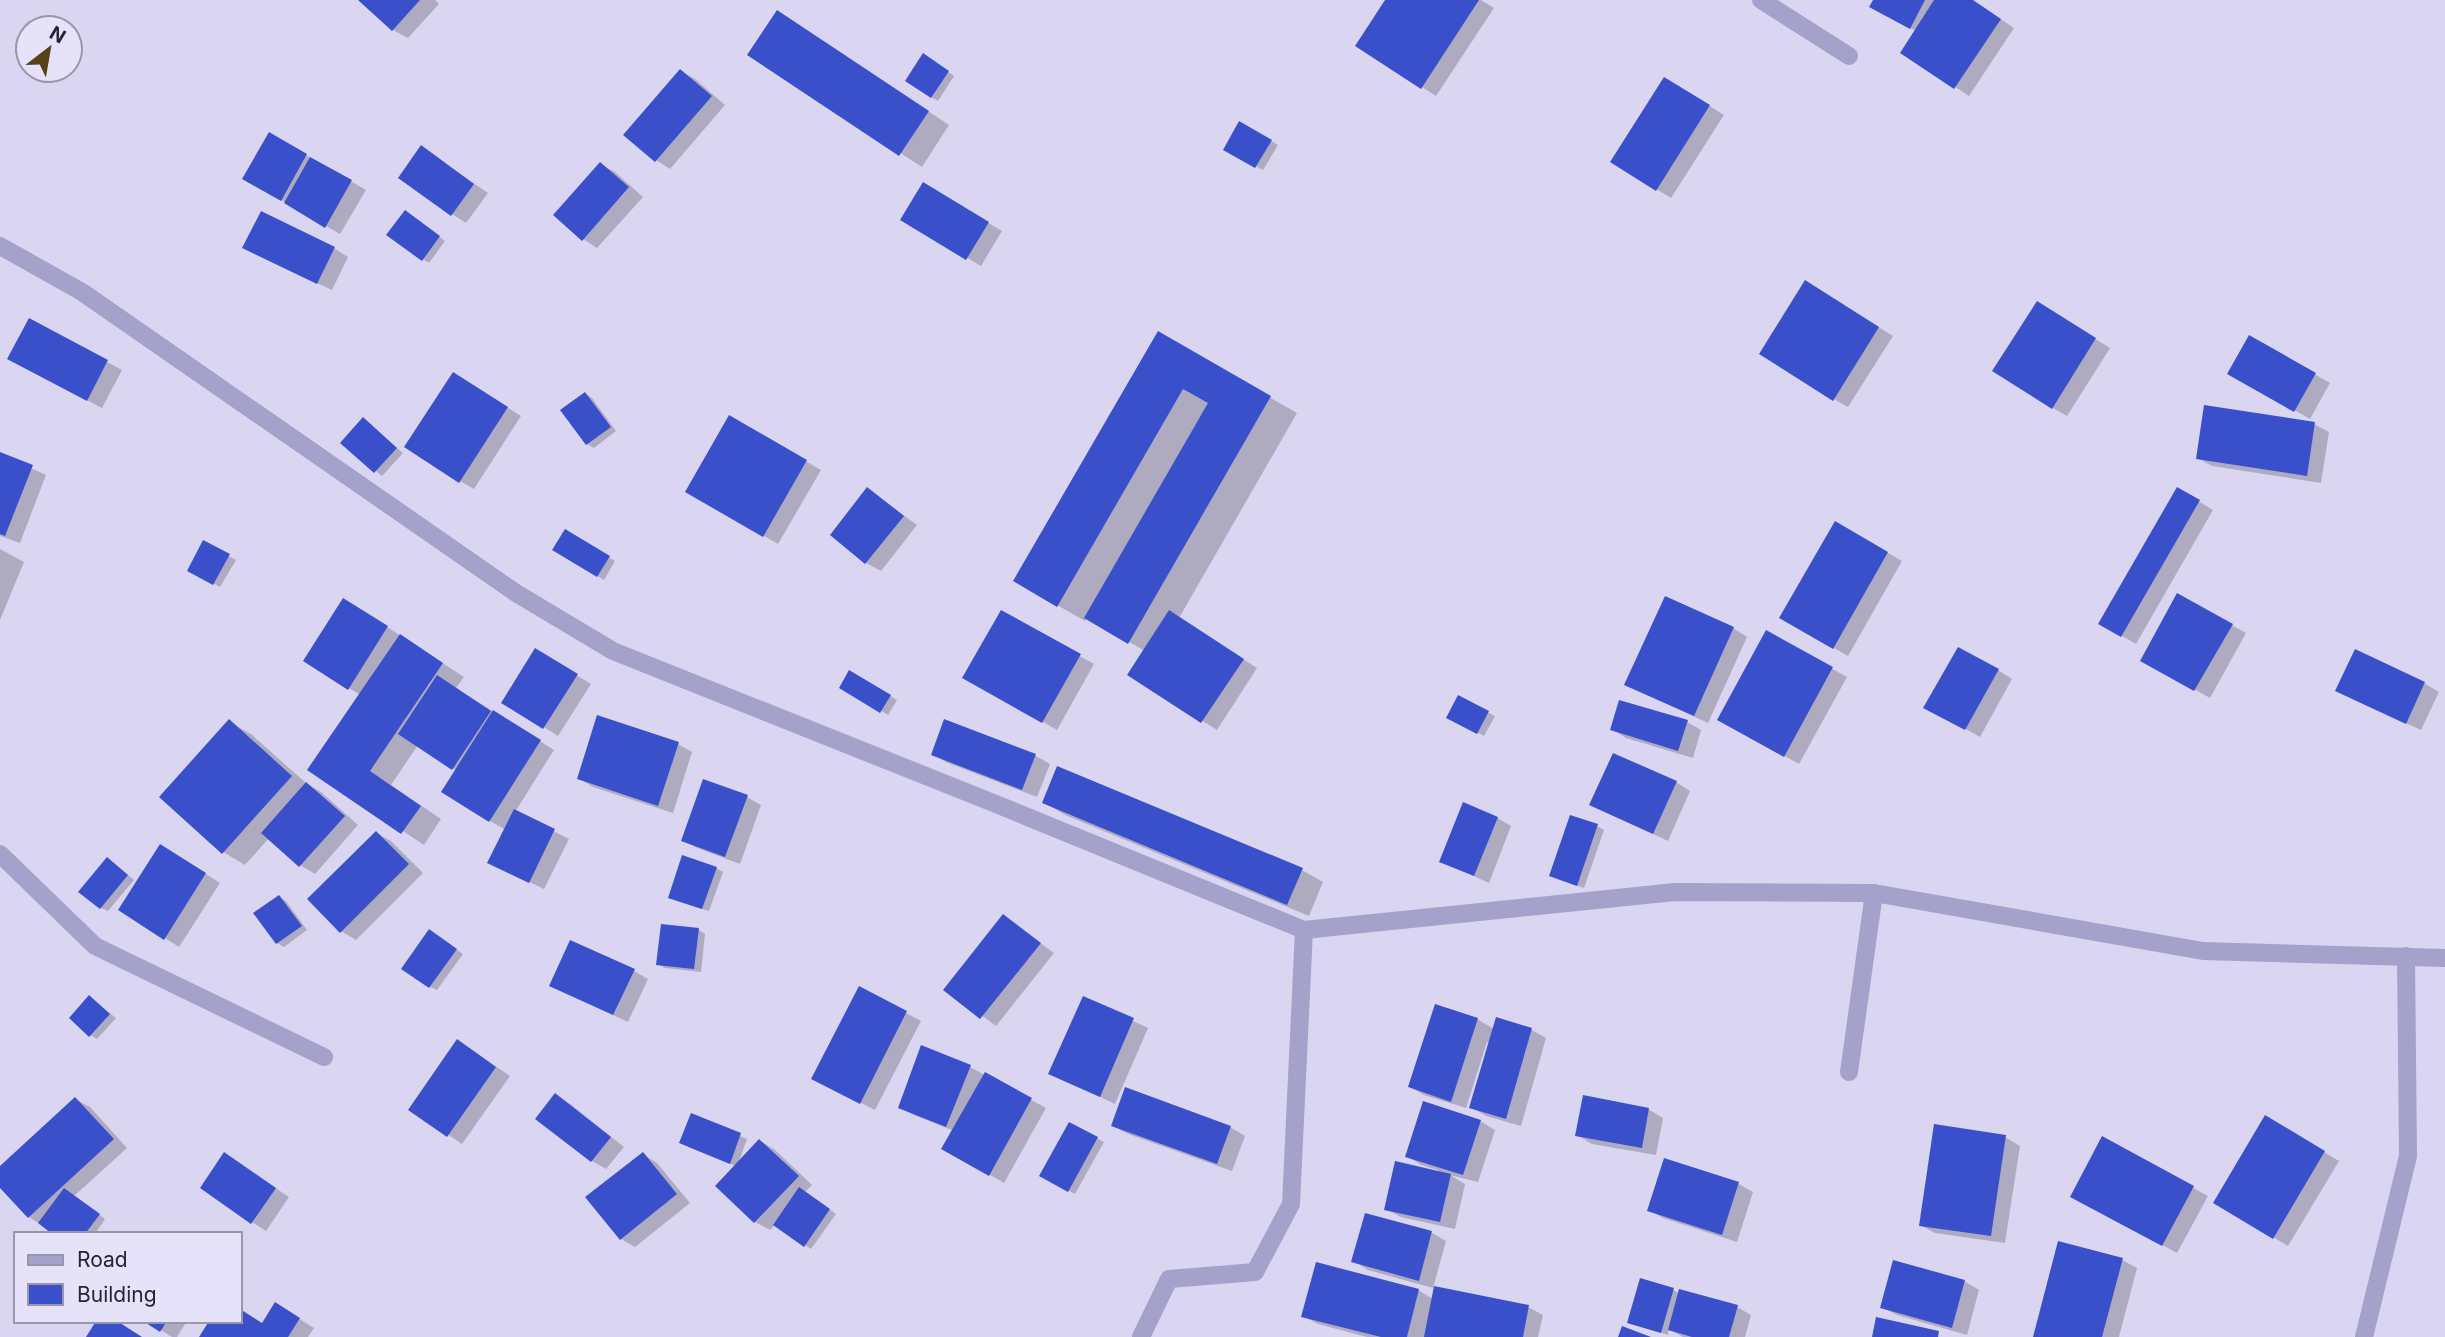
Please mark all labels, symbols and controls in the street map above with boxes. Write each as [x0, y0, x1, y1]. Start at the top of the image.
north arrow [14, 14, 84, 84]
text: N [45, 21, 70, 48]
legend [14, 1232, 242, 1323]
text: Road [77, 1247, 128, 1272]
text: Building [77, 1282, 157, 1307]

